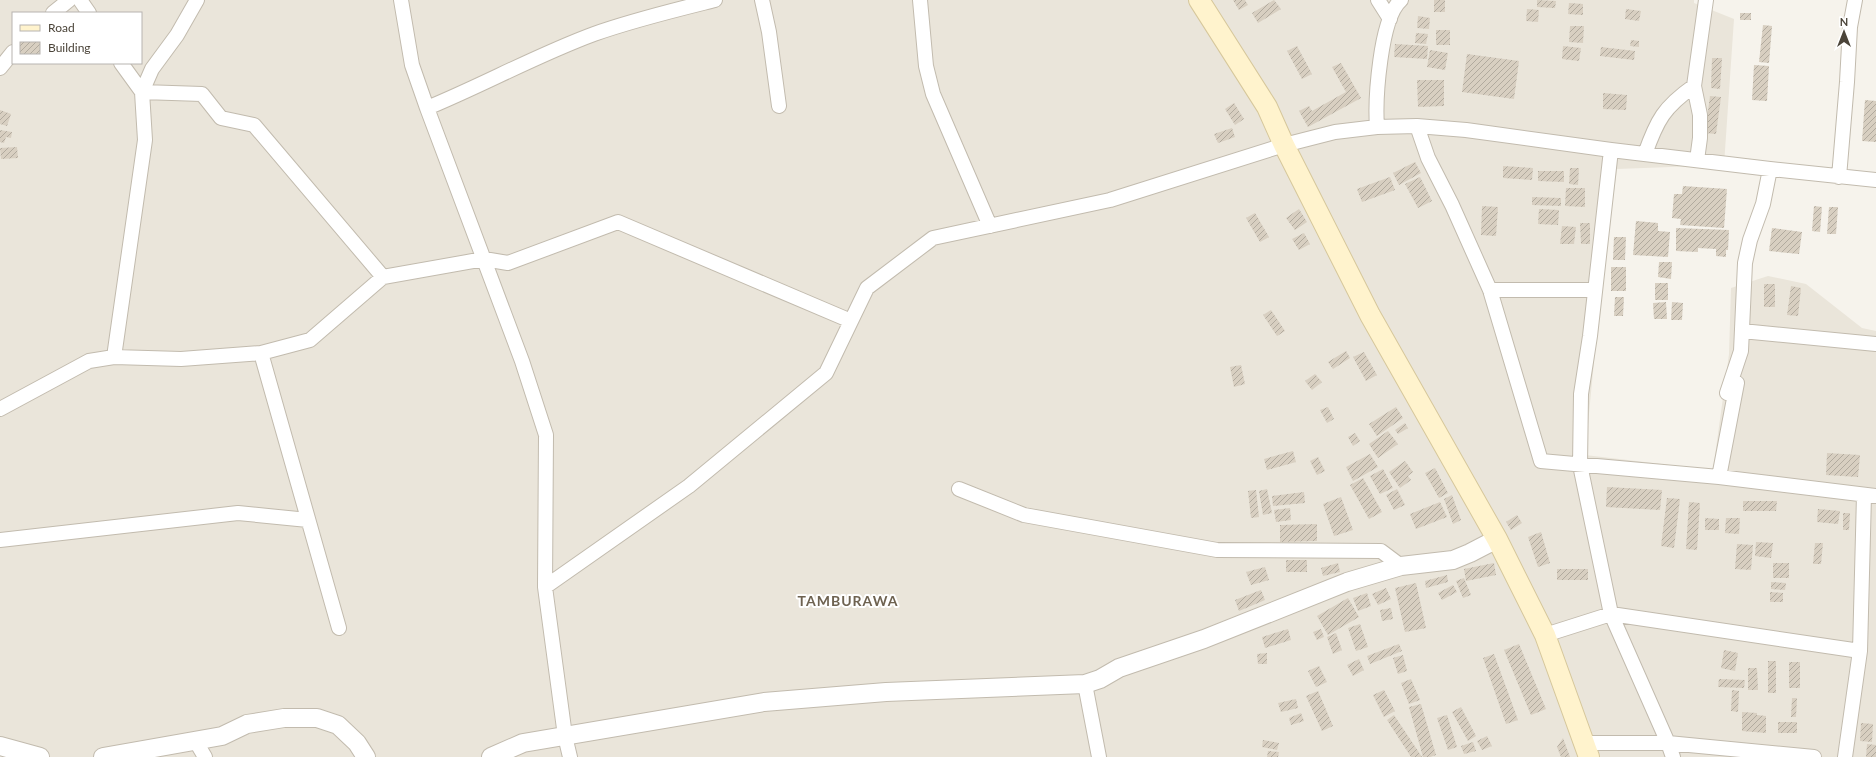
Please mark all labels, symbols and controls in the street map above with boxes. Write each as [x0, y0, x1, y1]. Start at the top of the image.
legend [12, 12, 142, 64]
north arrow [1824, 12, 1864, 52]
text: N [1840, 15, 1848, 28]
text: Road [48, 20, 75, 35]
text: Building [48, 40, 91, 55]
district label: TAMBURAWA [798, 592, 898, 609]

